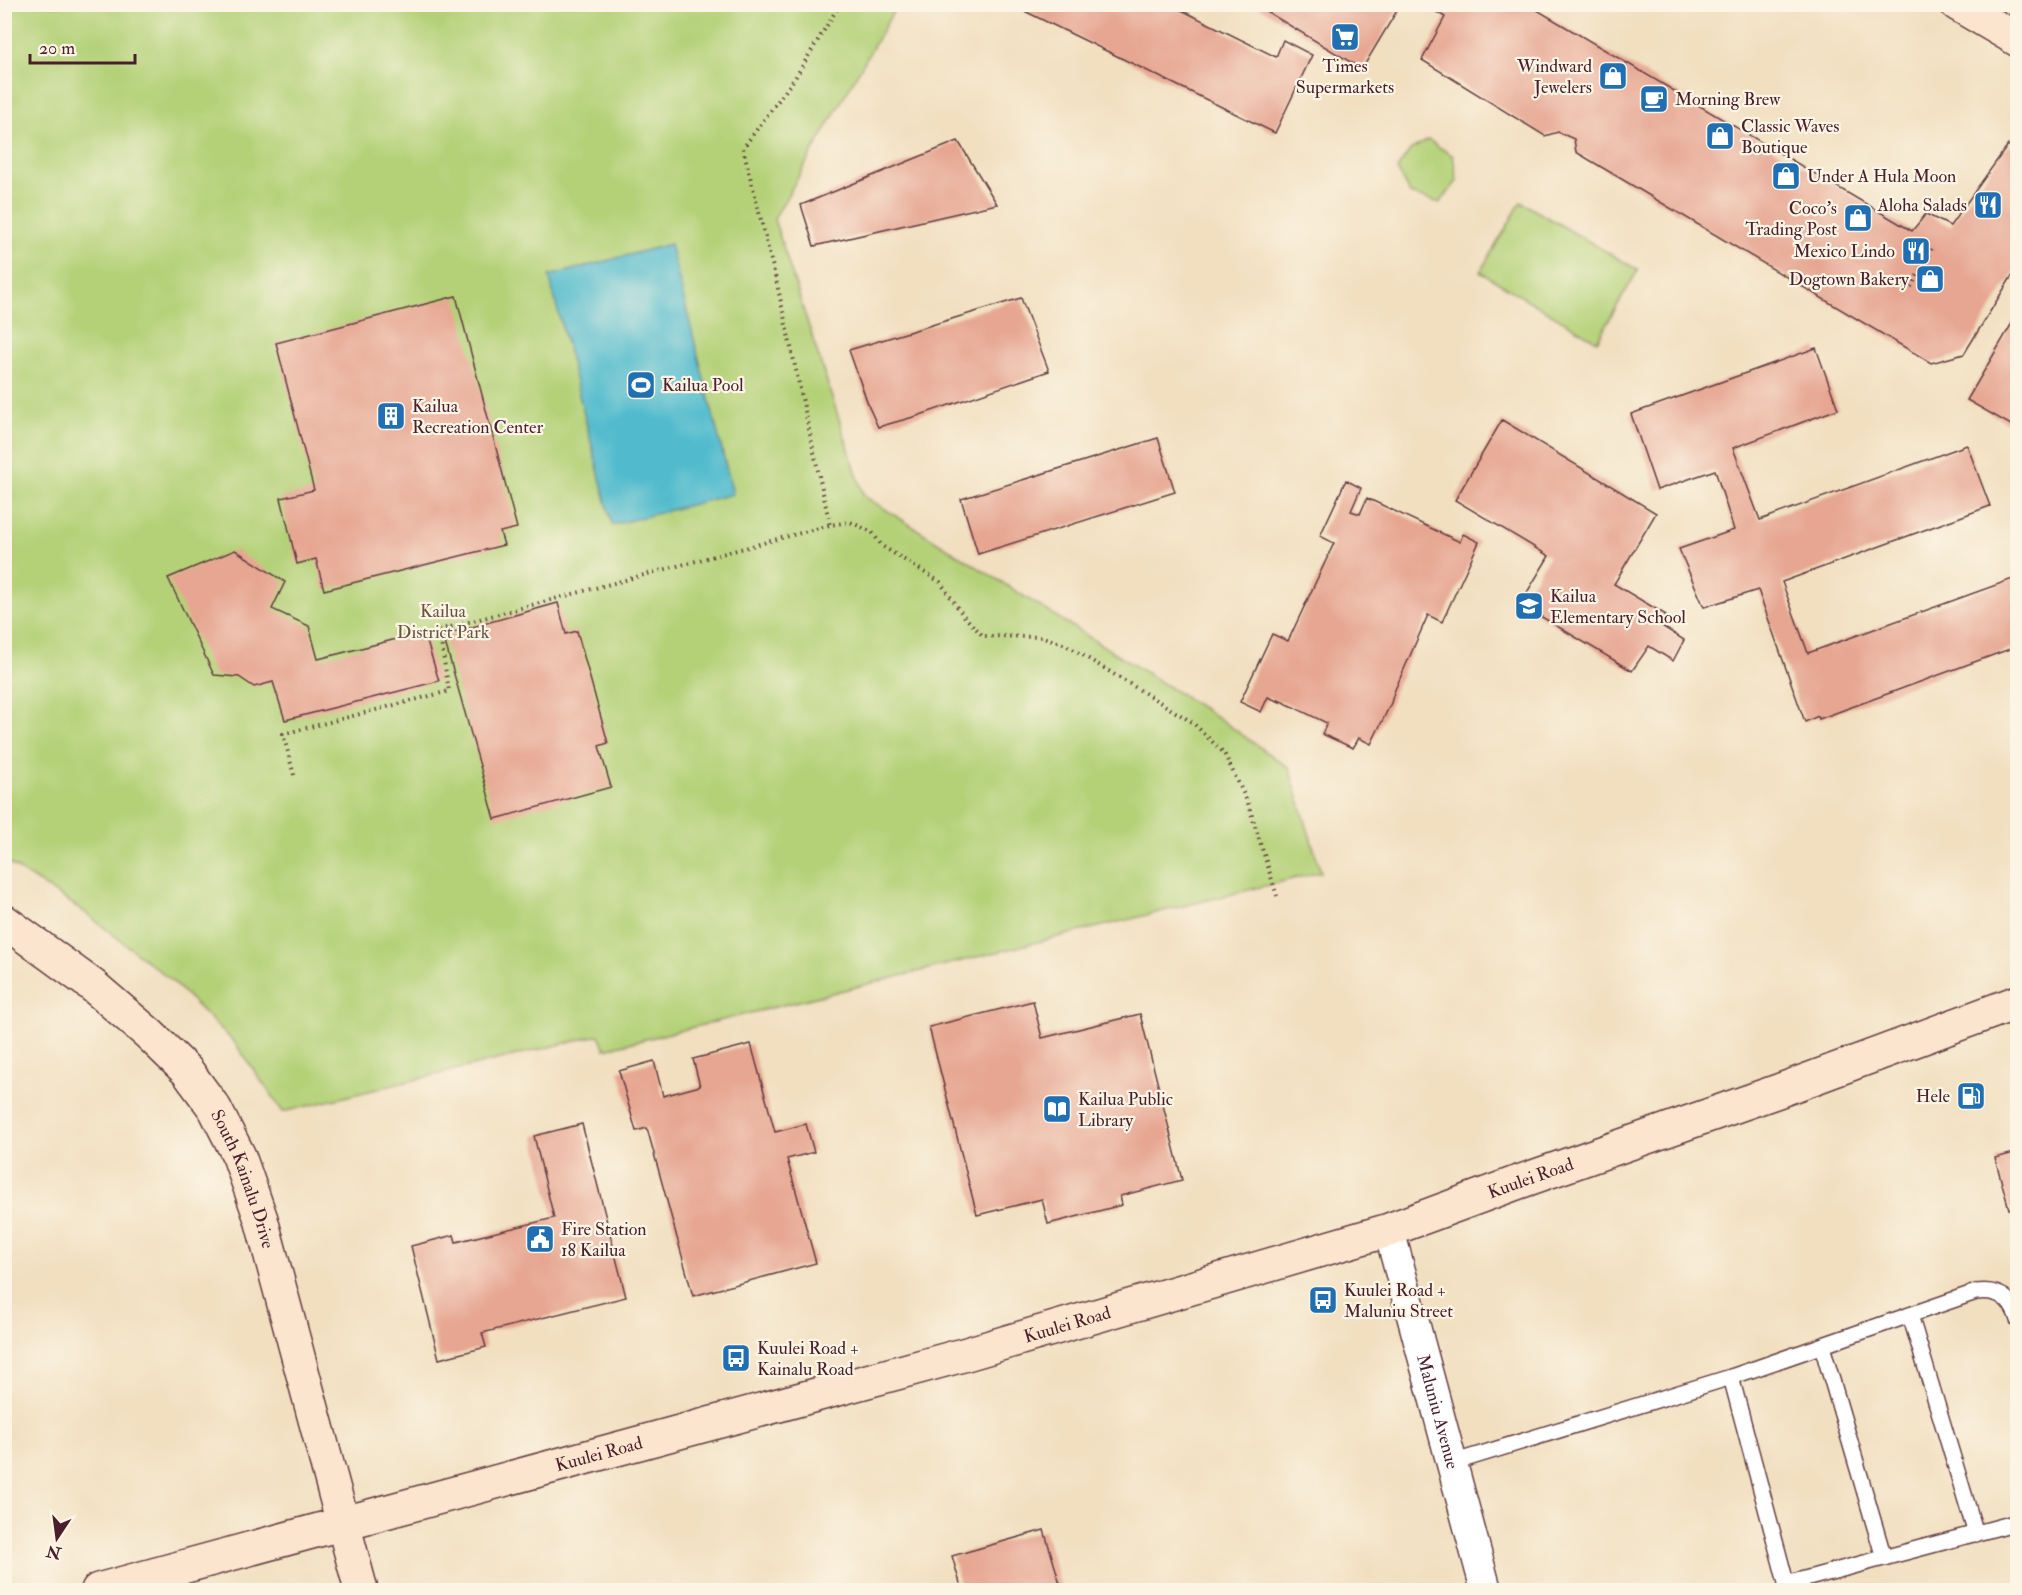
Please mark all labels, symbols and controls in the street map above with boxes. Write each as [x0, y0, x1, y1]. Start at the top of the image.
supermarket icon: Times Supermarkets [1329, 21, 1361, 53]
scale bar [30, 27, 135, 65]
text: 20 m [39, 37, 75, 60]
place label: Times Supermarkets [1296, 55, 1394, 99]
place label: Windward Jewelers [1516, 55, 1592, 99]
shop icon: Windward Jewelers [1597, 60, 1629, 92]
cafe icon: Morning Brew [1638, 83, 1670, 115]
place label: Morning Brew [1675, 88, 1781, 111]
place label: Classic Waves Boutique [1741, 115, 1839, 159]
shop icon: Classic Waves Boutique [1704, 120, 1736, 152]
shop icon: Under A Hula Moon [1770, 160, 1802, 192]
place label: Under A Hula Moon [1807, 165, 1956, 188]
restaurant icon: Aloha Salads [1972, 189, 2004, 221]
place label: Aloha Salads [1876, 194, 1967, 217]
place label: Coco’s Trading Post [1745, 197, 1837, 241]
shop icon: Coco’s Trading Post [1842, 202, 1874, 234]
restaurant icon: Mexico Lindo [1900, 235, 1932, 267]
place label: Mexico Lindo [1793, 240, 1895, 263]
shop icon: Dogtown Bakery [1914, 263, 1946, 295]
place label: Dogtown Bakery [1789, 268, 1910, 291]
sports icon: Kailua Pool [625, 369, 657, 401]
place label: Kailua Pool [662, 374, 744, 397]
place label: Kailua Recreation Center [412, 395, 544, 439]
building icon: Kailua Recreation Center [375, 400, 407, 432]
place label: Kailua Elementary School [1550, 585, 1686, 629]
school or university icon: Kailua Elementary School [1513, 590, 1545, 622]
park label: Kailua District Park [397, 600, 490, 644]
fuel station icon: Hele [1955, 1080, 1987, 1112]
place label: Hele [1916, 1085, 1950, 1108]
place label: Kailua Public Library [1078, 1088, 1173, 1132]
library icon: Kailua Public Library [1041, 1093, 1073, 1125]
street label: South Kainalu Drive [206, 1106, 280, 1251]
street label: Kuulei Road [1484, 1152, 1576, 1204]
place label: Fire Station 18 Kailua [561, 1218, 647, 1262]
public building icon: Fire Station 18 Kailua [524, 1223, 556, 1255]
place label: Kuulei Road + Maluniu Street [1344, 1279, 1453, 1323]
bus stop icon: Kuulei Road + Maluniu Street [1307, 1284, 1339, 1316]
street label: Kuulei Road [1021, 1301, 1113, 1348]
place label: Kuulei Road + Kainalu Road [757, 1337, 859, 1381]
bus stop icon: Kuulei Road + Kainalu Road [720, 1342, 752, 1374]
street label: Maluniu Avenue [1411, 1352, 1464, 1472]
street label: Kuulei Road [553, 1431, 645, 1477]
north arrow [27, 1508, 87, 1568]
text: N [44, 1540, 64, 1563]

